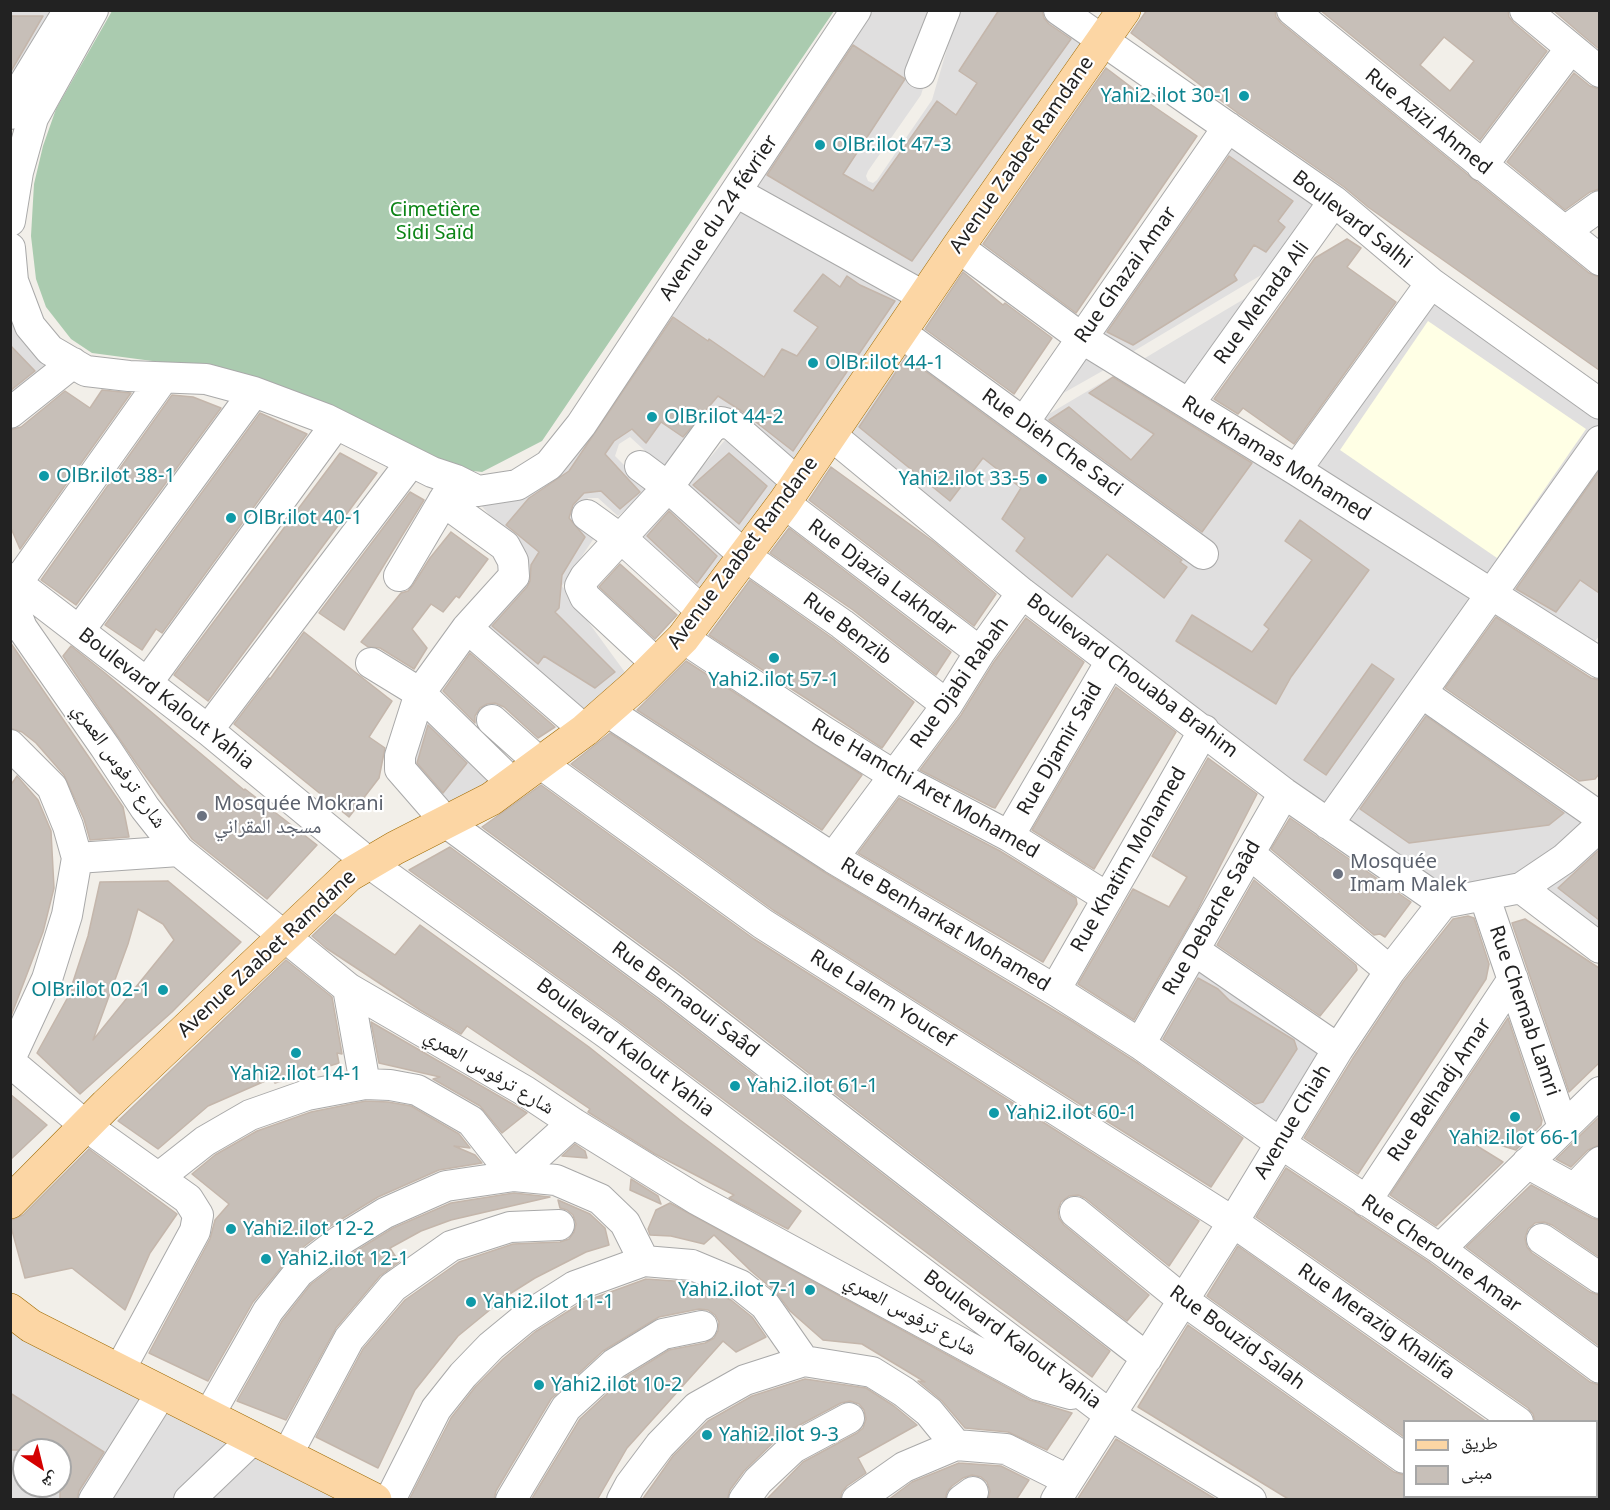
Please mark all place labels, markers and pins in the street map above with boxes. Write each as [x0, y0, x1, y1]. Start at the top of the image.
place label: Yahi2.ilot 30-1 [1101, 84, 1232, 108]
marker: Yahi2.ilot 30-1 [1237, 89, 1251, 103]
place label: OlBr.ilot 47-3 [832, 133, 952, 157]
marker: OlBr.ilot 47-3 [813, 138, 827, 152]
place label: OlBr.ilot 44-1 [825, 351, 945, 375]
marker: OlBr.ilot 44-1 [806, 356, 820, 370]
place label: OlBr.ilot 44-2 [664, 405, 784, 429]
marker: OlBr.ilot 44-2 [645, 410, 659, 424]
place label: OlBr.ilot 38-1 [56, 464, 176, 488]
place label: Yahi2.ilot 33-5 [899, 467, 1030, 491]
marker: OlBr.ilot 38-1 [37, 469, 51, 483]
marker: Yahi2.ilot 33-5 [1035, 472, 1049, 486]
place label: OlBr.ilot 40-1 [243, 506, 363, 530]
marker: OlBr.ilot 40-1 [224, 511, 238, 525]
marker: Yahi2.ilot 57-1 [767, 651, 781, 665]
place label: Yahi2.ilot 57-1 [708, 668, 840, 692]
place label: Mosquée Mokrani مسجد المقراني [214, 792, 384, 839]
marker: Mosquée Mokrani مسجد المقراني [195, 809, 209, 823]
place label: Mosquée Imam Malek [1350, 850, 1467, 897]
marker: Mosquée Imam Malek [1331, 867, 1345, 881]
place label: OlBr.ilot 02-1 [31, 978, 151, 1002]
marker: OlBr.ilot 02-1 [156, 983, 170, 997]
marker: Yahi2.ilot 14-1 [289, 1046, 303, 1060]
place label: Yahi2.ilot 14-1 [230, 1062, 362, 1086]
place label: Yahi2.ilot 61-1 [747, 1074, 878, 1098]
marker: Yahi2.ilot 61-1 [728, 1079, 742, 1093]
place label: Yahi2.ilot 60-1 [1006, 1101, 1137, 1125]
marker: Yahi2.ilot 60-1 [987, 1106, 1001, 1120]
marker: Yahi2.ilot 66-1 [1508, 1110, 1522, 1124]
place label: Yahi2.ilot 66-1 [1449, 1126, 1581, 1150]
place label: Yahi2.ilot 12-2 [243, 1217, 374, 1241]
marker: Yahi2.ilot 12-2 [224, 1222, 238, 1236]
place label: Yahi2.ilot 12-1 [278, 1247, 409, 1271]
marker: Yahi2.ilot 12-1 [259, 1252, 273, 1266]
place label: Yahi2.ilot 7-1 [678, 1278, 798, 1302]
marker: Yahi2.ilot 7-1 [803, 1283, 817, 1297]
place label: Yahi2.ilot 11-1 [483, 1290, 614, 1314]
marker: Yahi2.ilot 11-1 [464, 1295, 478, 1309]
place label: Yahi2.ilot 10-2 [551, 1373, 682, 1397]
marker: Yahi2.ilot 10-2 [532, 1378, 546, 1392]
place label: Yahi2.ilot 9-3 [719, 1423, 839, 1447]
marker: Yahi2.ilot 9-3 [700, 1428, 714, 1442]

